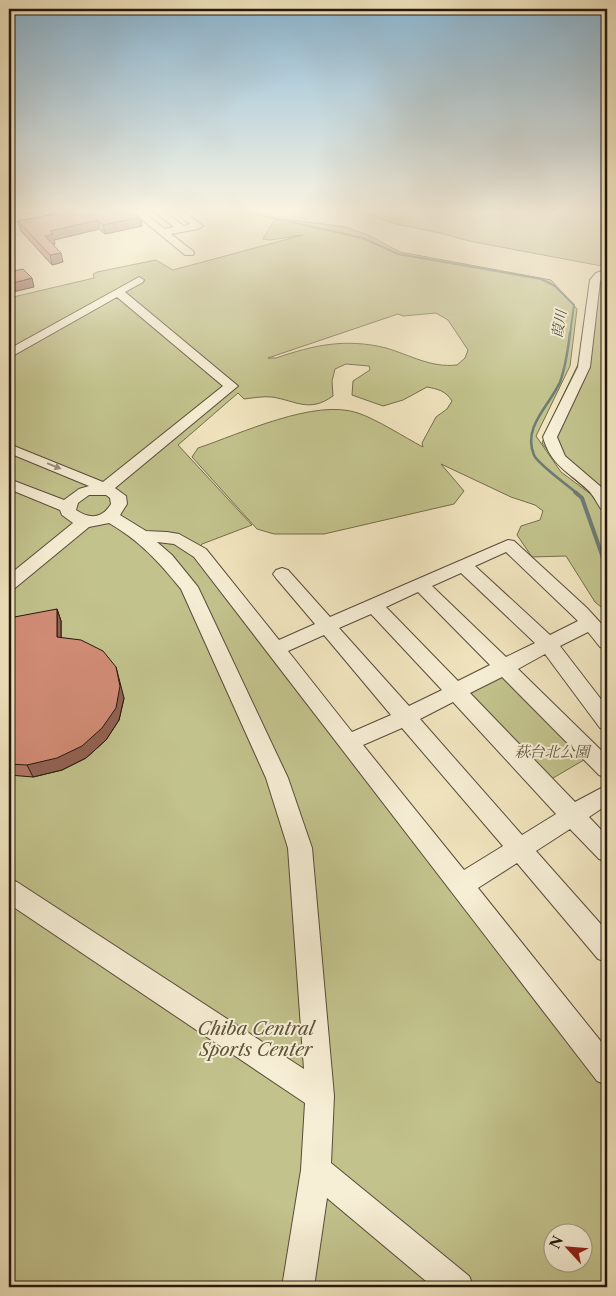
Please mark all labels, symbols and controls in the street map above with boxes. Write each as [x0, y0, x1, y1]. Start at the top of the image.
water label: 葭川 [548, 307, 570, 339]
one-way arrow [47, 463, 61, 471]
park label: 萩台北公園 [514, 742, 592, 761]
park label: Chiba Central Sports Center [198, 1018, 317, 1061]
north arrow [544, 1224, 594, 1274]
text: N [546, 1233, 567, 1252]

